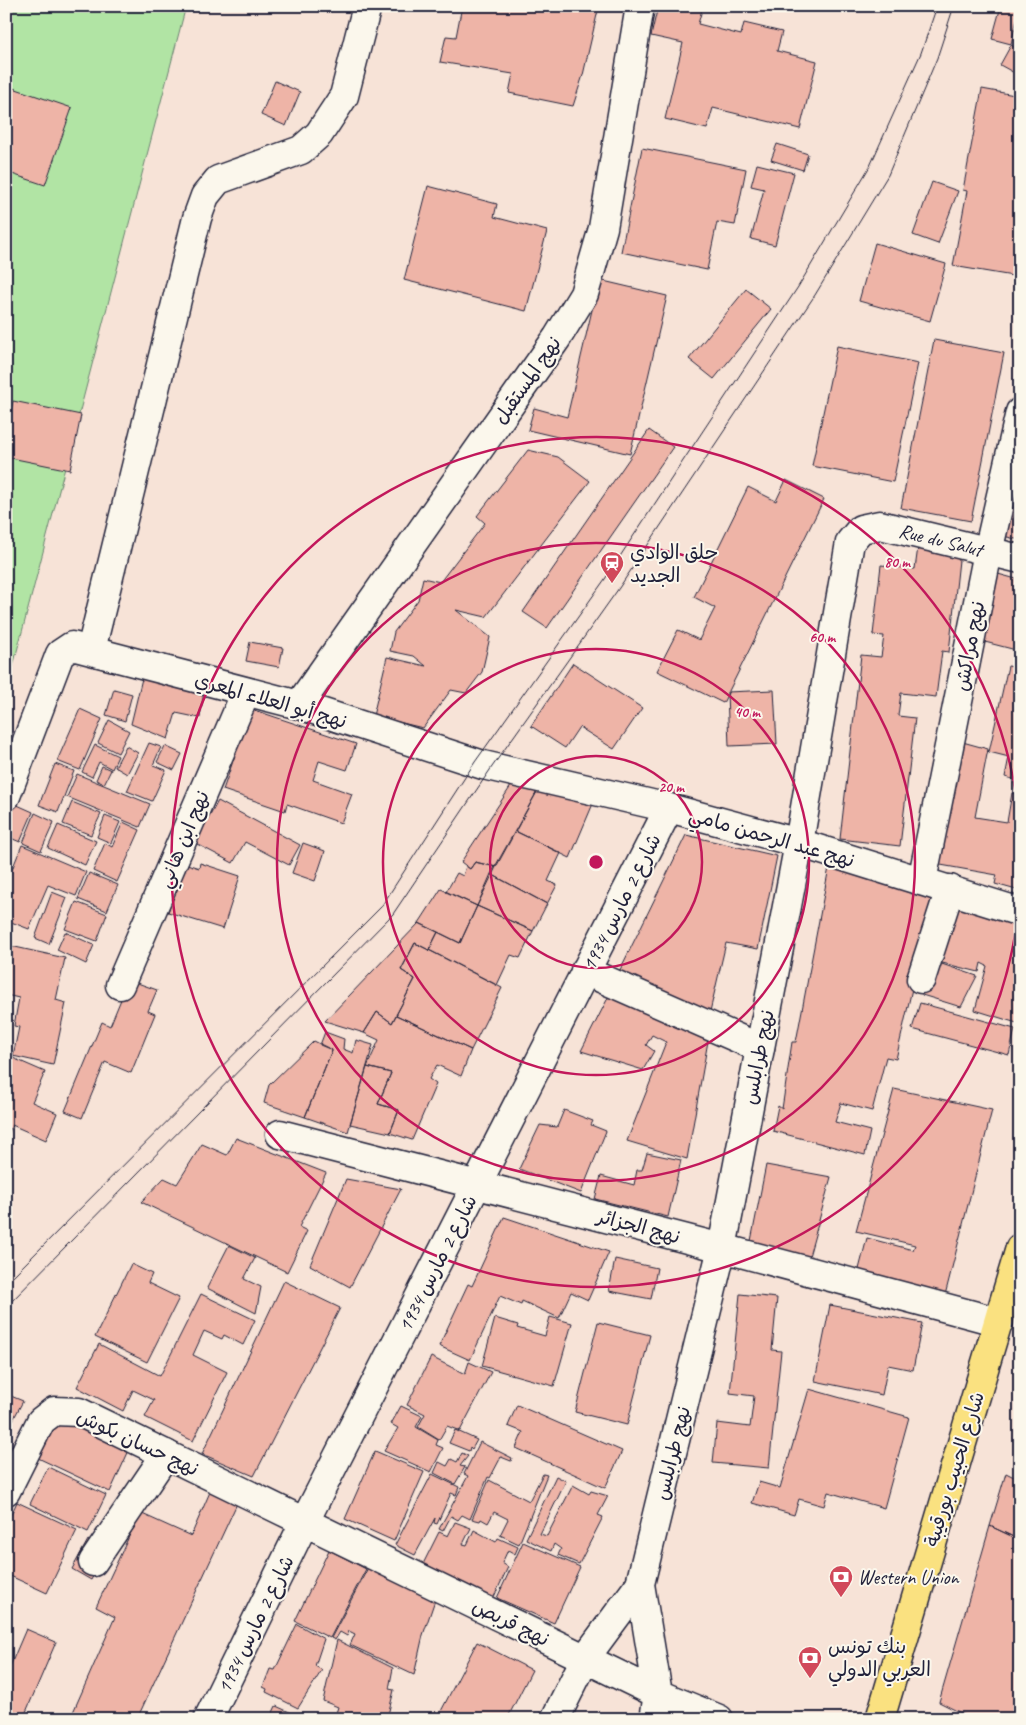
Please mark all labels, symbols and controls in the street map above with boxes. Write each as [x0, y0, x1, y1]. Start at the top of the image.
street label: نهج المستقبل [488, 331, 568, 430]
street label: Rue du Salut [896, 518, 988, 563]
place label: حلق الوادي الجديد [630, 540, 718, 588]
station icon: حلق الوادي الجديد [599, 550, 625, 584]
text: 80 m [884, 553, 911, 572]
street label: نهج مراكش [949, 599, 991, 693]
text: 60 m [809, 628, 836, 647]
street label: نهج أبو العلاء المعري [191, 667, 350, 736]
text: 40 m [734, 703, 761, 722]
text: 20 m [658, 778, 685, 797]
street label: نهج ابن هاني [152, 787, 220, 894]
street label: نهج عبد الرحمن مامي [685, 802, 858, 878]
street label: شارع 2 مارس 1934 [576, 830, 668, 975]
centre of rings [587, 853, 605, 871]
street label: نهج طرابلس [737, 1008, 781, 1107]
street label: شارع 2 مارس 1934 [392, 1191, 484, 1336]
street label: نهج الجزائر [593, 1203, 683, 1250]
street label: شارع الحبيب بورقيبة [919, 1389, 991, 1550]
street label: نهج حسان بكوش [72, 1403, 203, 1483]
street label: نهج طرابلس [649, 1404, 697, 1503]
street label: شارع 2 مارس 1934 [211, 1551, 300, 1698]
bank icon: Western Union [828, 1564, 854, 1598]
place label: Western Union [858, 1565, 960, 1590]
street label: نهج قربص [468, 1593, 553, 1653]
place label: بنك تونس العربي الدولي [828, 1634, 931, 1687]
bank icon: بنك تونس العربي الدولي [797, 1645, 823, 1679]

